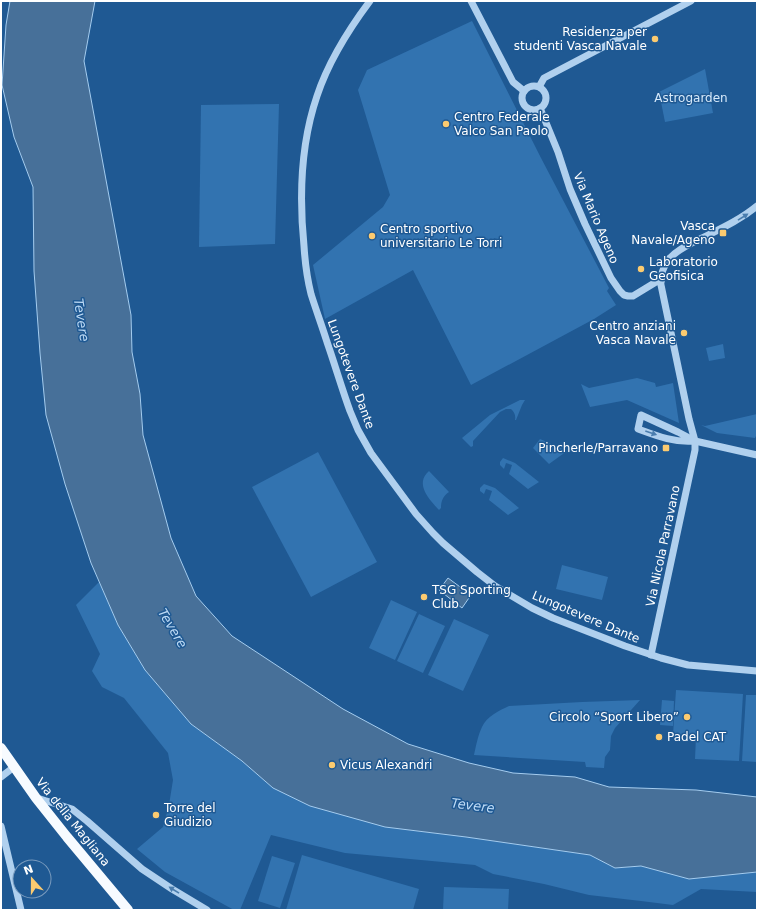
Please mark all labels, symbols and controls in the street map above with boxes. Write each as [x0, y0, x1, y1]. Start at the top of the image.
place label: Residenza per studenti Vasca Navale [514, 25, 647, 53]
marker: Residenza per studenti Vasca Navale [650, 34, 660, 44]
park label: Astrogarden [654, 91, 728, 105]
place label: Centro Federale Valco San Paolo [454, 110, 550, 138]
marker: Centro Federale Valco San Paolo [441, 119, 451, 129]
street label: Via Mario Ageno [570, 170, 622, 266]
one-way arrow [737, 213, 749, 220]
place label: Vasca Navale/Ageno [631, 219, 715, 247]
place label: Centro sportivo universitario Le Torri [380, 222, 502, 250]
marker: Vasca Navale/Ageno [718, 228, 728, 238]
marker: Centro sportivo universitario Le Torri [367, 231, 377, 241]
place label: Laboratorio Geofisica [649, 255, 718, 283]
marker: Laboratorio Geofisica [636, 264, 646, 274]
water label: Tevere [71, 297, 92, 343]
street label: Lungotevere Dante [325, 317, 377, 431]
place label: Centro anziani Vasca Navale [589, 319, 676, 347]
marker: Centro anziani Vasca Navale [679, 328, 689, 338]
one-way arrow [645, 431, 657, 437]
place label: Pincherle/Parravano [538, 441, 658, 455]
marker: Pincherle/Parravano [661, 443, 671, 453]
street label: Via Nicola Parravano [643, 484, 683, 608]
place label: TSG Sporting Club [431, 583, 511, 611]
street label: Lungotevere Dante [530, 588, 642, 646]
marker: TSG Sporting Club [419, 592, 429, 602]
water label: Tevere [155, 606, 190, 651]
place label: Circolo “Sport Libero” [549, 710, 679, 724]
marker: Circolo “Sport Libero” [682, 712, 692, 722]
place label: Padel CAT [667, 730, 727, 744]
marker: Padel CAT [654, 732, 664, 742]
place label: Vicus Alexandri [340, 758, 432, 772]
marker: Vicus Alexandri [327, 760, 337, 770]
street label: Via della Magliana [33, 775, 113, 869]
water label: Tevere [450, 795, 495, 816]
place label: Torre del Giudizio [163, 801, 216, 829]
marker: Torre del Giudizio [151, 810, 161, 820]
north arrow [12, 859, 52, 899]
text: N [22, 862, 35, 878]
one-way arrow [169, 886, 179, 894]

